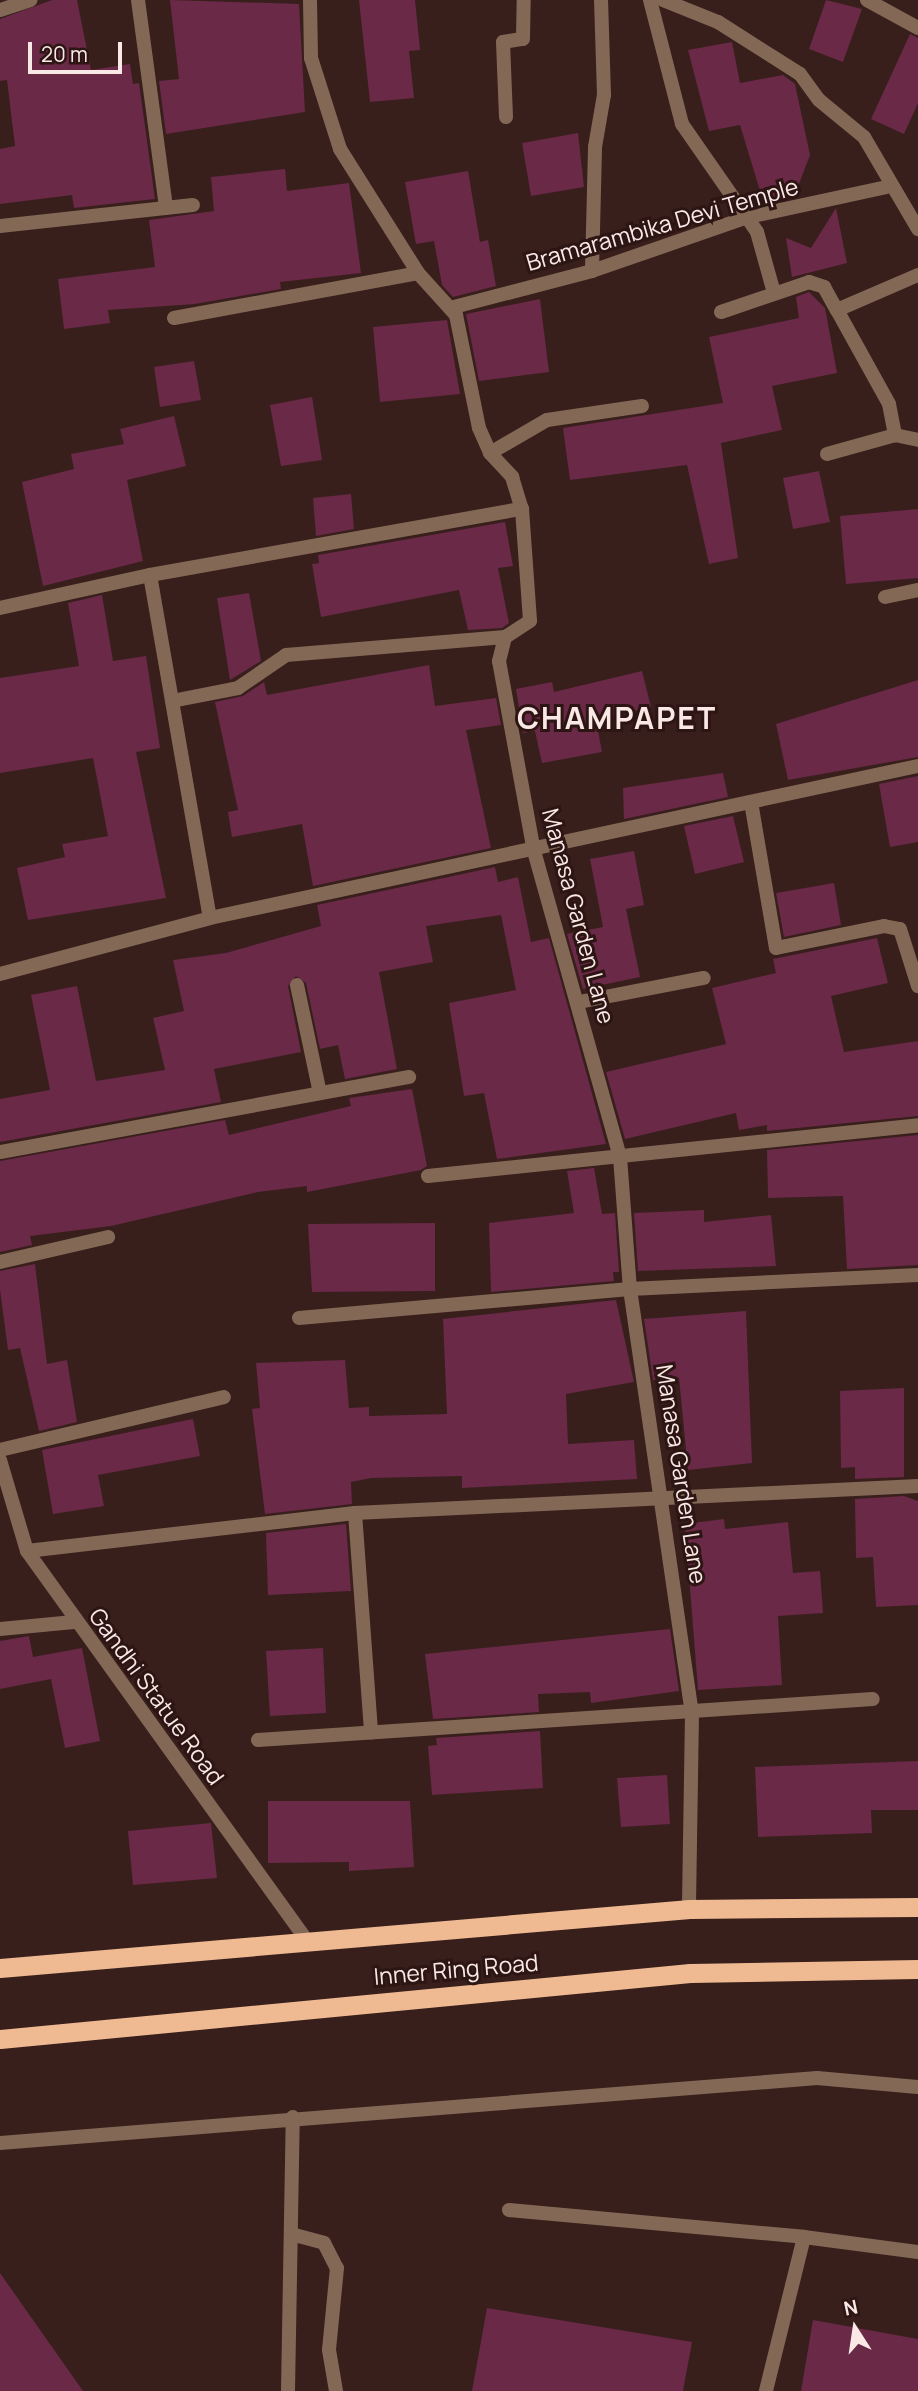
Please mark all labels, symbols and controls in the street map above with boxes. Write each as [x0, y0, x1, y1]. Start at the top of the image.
scale bar [32, 28, 126, 72]
text: 20 m [41, 40, 88, 68]
street label: Bramarambika Devi Temple [523, 172, 801, 276]
district label: CHAMPAPET [518, 700, 716, 736]
street label: Manasa Garden Lane [537, 805, 621, 1027]
street label: Manasa Garden Lane [651, 1362, 713, 1586]
street label: Gandhi Statue Road [84, 1602, 230, 1790]
street label: Inner Ring Road [373, 1948, 539, 1990]
north arrow [820, 2293, 890, 2363]
text: N [841, 2293, 860, 2322]

